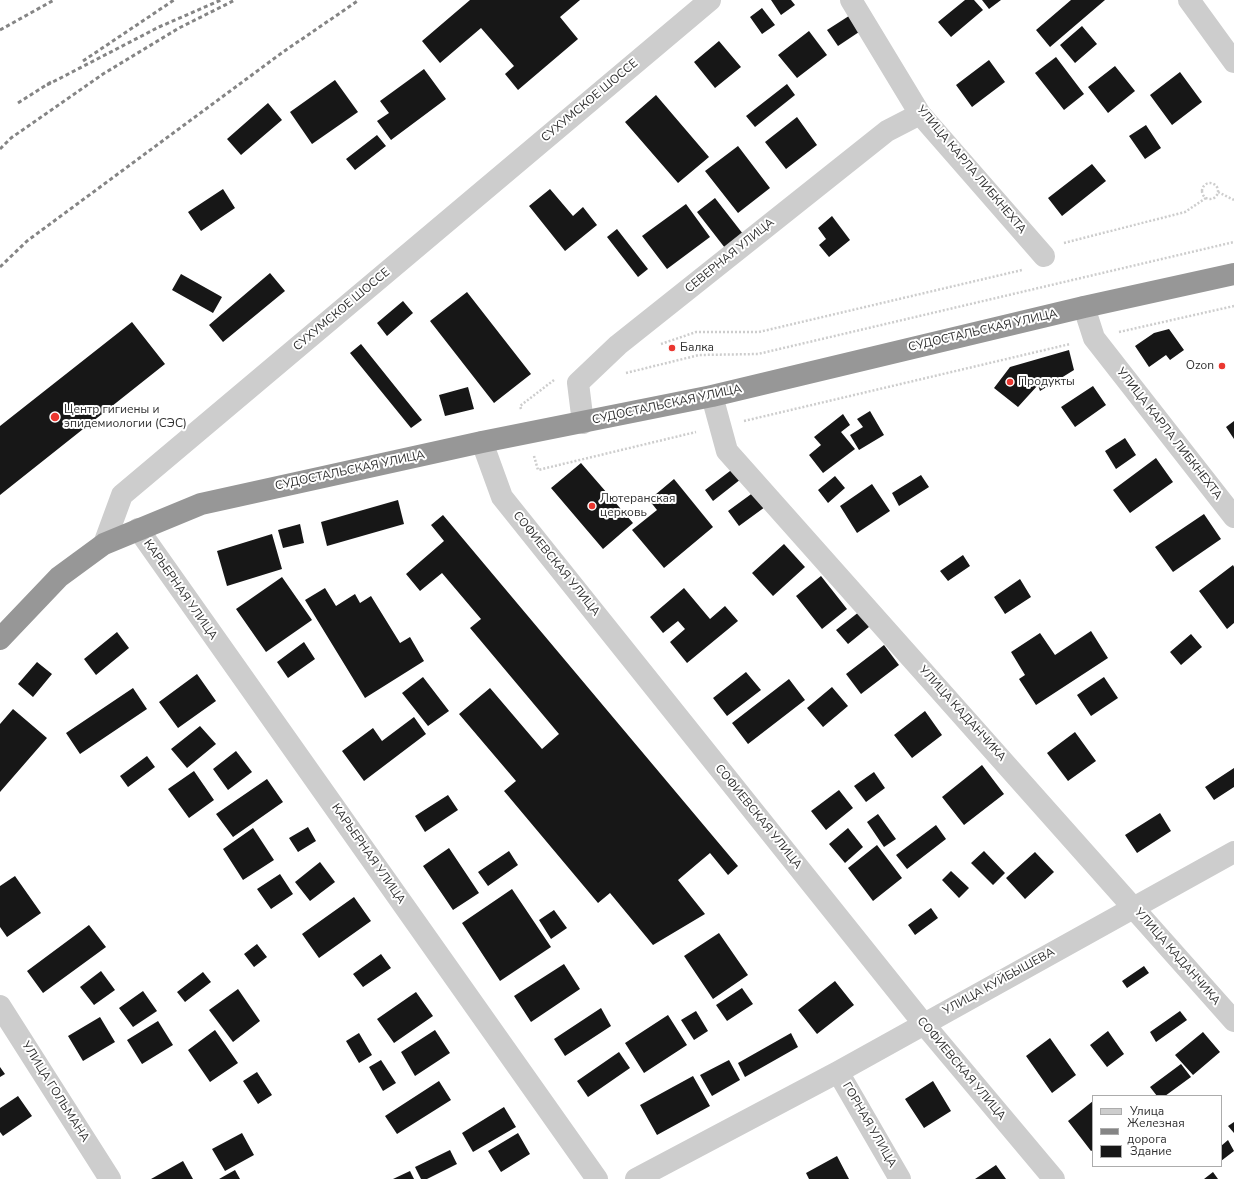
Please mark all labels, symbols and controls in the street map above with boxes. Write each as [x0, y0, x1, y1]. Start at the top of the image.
street label: СУХУМСКОЕ ШОССЕ [539, 56, 641, 146]
street label: УЛИЦА КАРЛА ЛИБКНЕХТА [913, 103, 1029, 237]
street label: СЕВЕРНАЯ УЛИЦА [683, 216, 777, 296]
street label: СУХУМСКОЕ ШОССЕ [291, 265, 393, 355]
street label: СУДОСТАЛЬСКАЯ УЛИЦА [907, 307, 1059, 355]
place label: Балка [680, 341, 714, 355]
marker: Балка [667, 343, 677, 353]
place label: Ozon [1186, 359, 1214, 373]
marker: Ozon [1217, 361, 1227, 371]
street label: УЛИЦА КАРЛА ЛИБКНЕХТА [1113, 365, 1225, 503]
place label: Продукты [1018, 375, 1075, 389]
marker: Продукты [1005, 377, 1015, 387]
street label: СУДОСТАЛЬСКАЯ УЛИЦА [591, 382, 743, 428]
place label: Центр гигиены и эпидемиологии (СЭС) [64, 403, 187, 431]
marker: Центр гигиены и эпидемиологии (СЭС) [49, 411, 61, 423]
street label: СУДОСТАЛЬСКАЯ УЛИЦА [274, 448, 426, 494]
place label: Лютеранская церковь [600, 492, 675, 520]
marker: Лютеранская церковь [587, 501, 597, 511]
street label: СОФИЕВСКАЯ УЛИЦА [509, 509, 603, 619]
street label: КАРЬЕРНАЯ УЛИЦА [140, 537, 220, 643]
street label: УЛИЦА КАДАНЧИКА [915, 663, 1009, 765]
street label: СОФИЕВСКАЯ УЛИЦА [711, 762, 805, 872]
street label: КАРЬЕРНАЯ УЛИЦА [328, 801, 408, 907]
street label: УЛИЦА КАДАНЧИКА [1131, 906, 1223, 1008]
street label: УЛИЦА КУЙБЫШЕВА [941, 945, 1057, 1019]
street label: СОФИЕВСКАЯ УЛИЦА [914, 1014, 1008, 1124]
street label: УЛИЦА ГОЛЬМАНА [18, 1039, 92, 1145]
street label: ГОРНАЯ УЛИЦА [839, 1080, 899, 1170]
legend [1092, 1095, 1222, 1167]
text: Улица [1130, 1103, 1164, 1119]
text: Железная дорога [1127, 1115, 1185, 1147]
text: Здание [1130, 1143, 1172, 1159]

